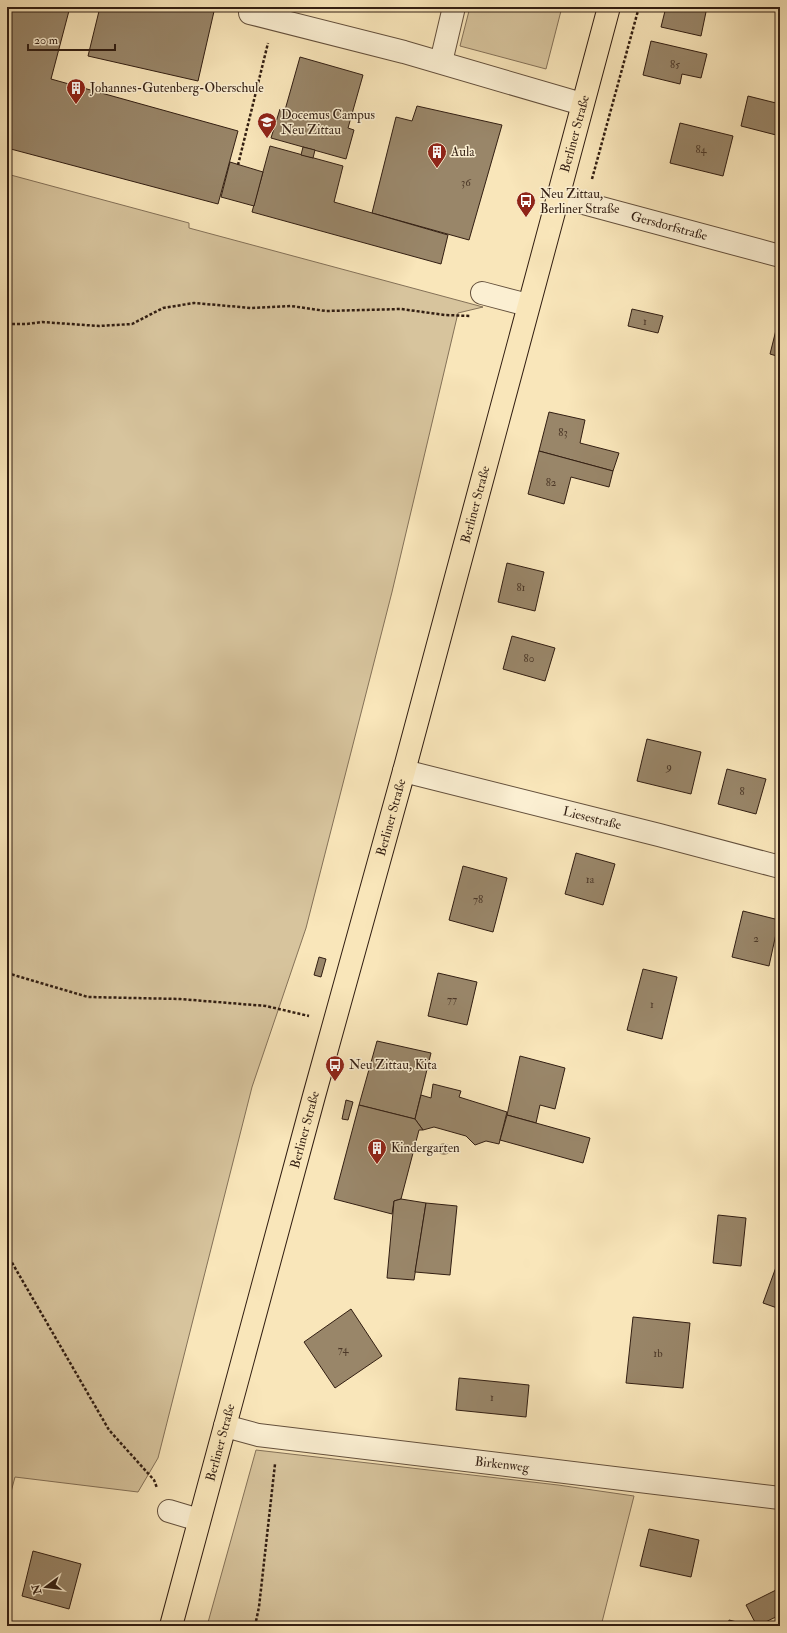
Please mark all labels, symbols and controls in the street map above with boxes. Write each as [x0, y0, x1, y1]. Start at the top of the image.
scale bar [28, 26, 115, 52]
text: 20 m [34, 33, 59, 48]
house number: 85 [670, 58, 680, 71]
building icon: Johannes-Gutenberg-Oberschule [65, 77, 87, 105]
place label: Johannes-Gutenberg-Oberschule [89, 80, 264, 96]
street label: Berliner Straße [557, 93, 593, 174]
place label: Docemus Campus Neu Zittau [281, 107, 376, 138]
school or university icon: Docemus Campus Neu Zittau [256, 111, 278, 139]
building icon: Aula [426, 141, 448, 169]
house number: 84 [695, 143, 708, 156]
place label: Aula [450, 144, 475, 160]
house number: 36 [461, 176, 472, 189]
place label: Neu Zittau, Berliner Straße [540, 186, 620, 217]
bus stop icon: Neu Zittau, Berliner Straße [515, 190, 537, 218]
street label: Gersdorfstraße [629, 208, 710, 244]
house number: 1 [643, 315, 647, 328]
house number: 83 [558, 426, 568, 439]
street label: Berliner Straße [457, 464, 494, 545]
house number: 82 [546, 476, 557, 489]
house number: 81 [516, 581, 526, 594]
house number: 80 [524, 652, 535, 665]
house number: 9 [665, 760, 672, 773]
street label: Berliner Straße [373, 776, 410, 858]
house number: 8 [739, 785, 745, 798]
street label: Liesestraße [561, 803, 624, 833]
house number: 1a [586, 873, 595, 886]
house number: 78 [473, 893, 483, 906]
house number: 2 [753, 932, 759, 945]
house number: 77 [447, 993, 457, 1006]
house number: 1 [650, 998, 654, 1011]
bus stop icon: Neu Zittau, Kita [324, 1054, 346, 1082]
place label: Neu Zittau, Kita [349, 1057, 437, 1073]
street label: Berliner Straße [287, 1089, 323, 1170]
building icon: Kindergarten [366, 1137, 388, 1165]
place label: Kindergarten [391, 1140, 460, 1156]
house number: 74 [338, 1343, 349, 1356]
house number: 1b [653, 1347, 663, 1360]
house number: 1 [490, 1391, 494, 1404]
street label: Berliner Straße [202, 1402, 239, 1483]
street label: Birkenweg [474, 1453, 531, 1476]
north arrow [26, 1567, 66, 1607]
text: N [29, 1582, 45, 1597]

